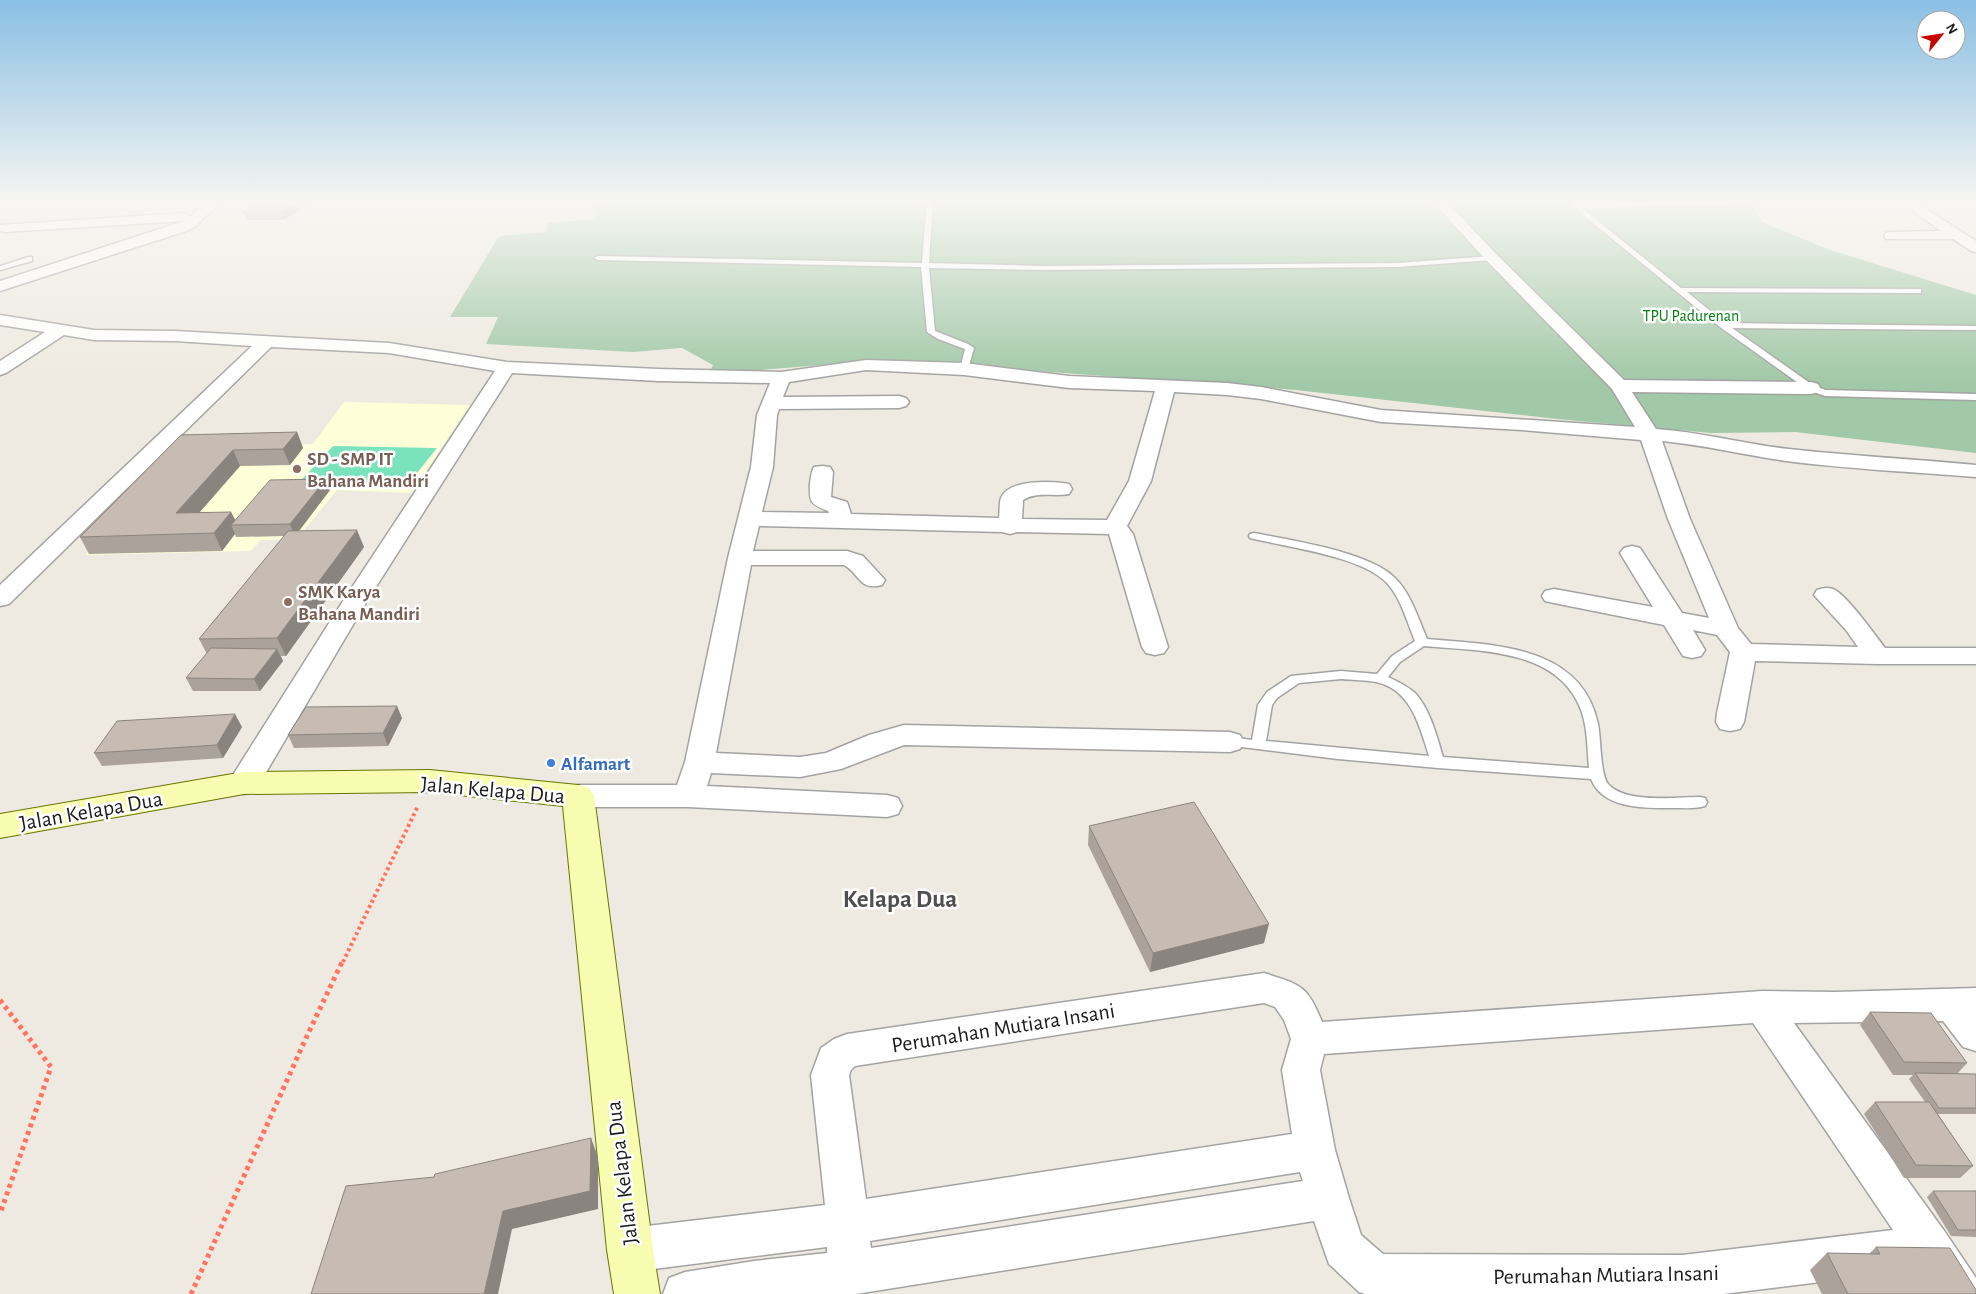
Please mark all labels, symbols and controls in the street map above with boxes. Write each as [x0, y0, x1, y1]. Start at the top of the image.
north arrow [1916, 10, 1966, 60]
text: N [1943, 21, 1960, 37]
park label: TPU Padurenan [1643, 308, 1739, 324]
place label: SD - SMP IT Bahana Mandiri [307, 450, 429, 491]
marker: SD - SMP IT Bahana Mandiri [291, 463, 303, 475]
place label: SMK Karya Bahana Mandiri [298, 583, 420, 624]
marker: SMK Karya Bahana Mandiri [282, 596, 294, 608]
place label: Alfamart [561, 755, 631, 774]
marker: Alfamart [545, 757, 557, 769]
street label: Jalan Kelapa Dua [420, 773, 566, 807]
street label: Jalan Kelapa Dua [18, 788, 164, 834]
district label: Kelapa Dua [843, 887, 957, 912]
street label: Perumahan Mutiara Insani [890, 999, 1116, 1057]
street label: Jalan Kelapa Dua [602, 1100, 642, 1246]
street label: Perumahan Mutiara Insani [1493, 1262, 1719, 1288]

